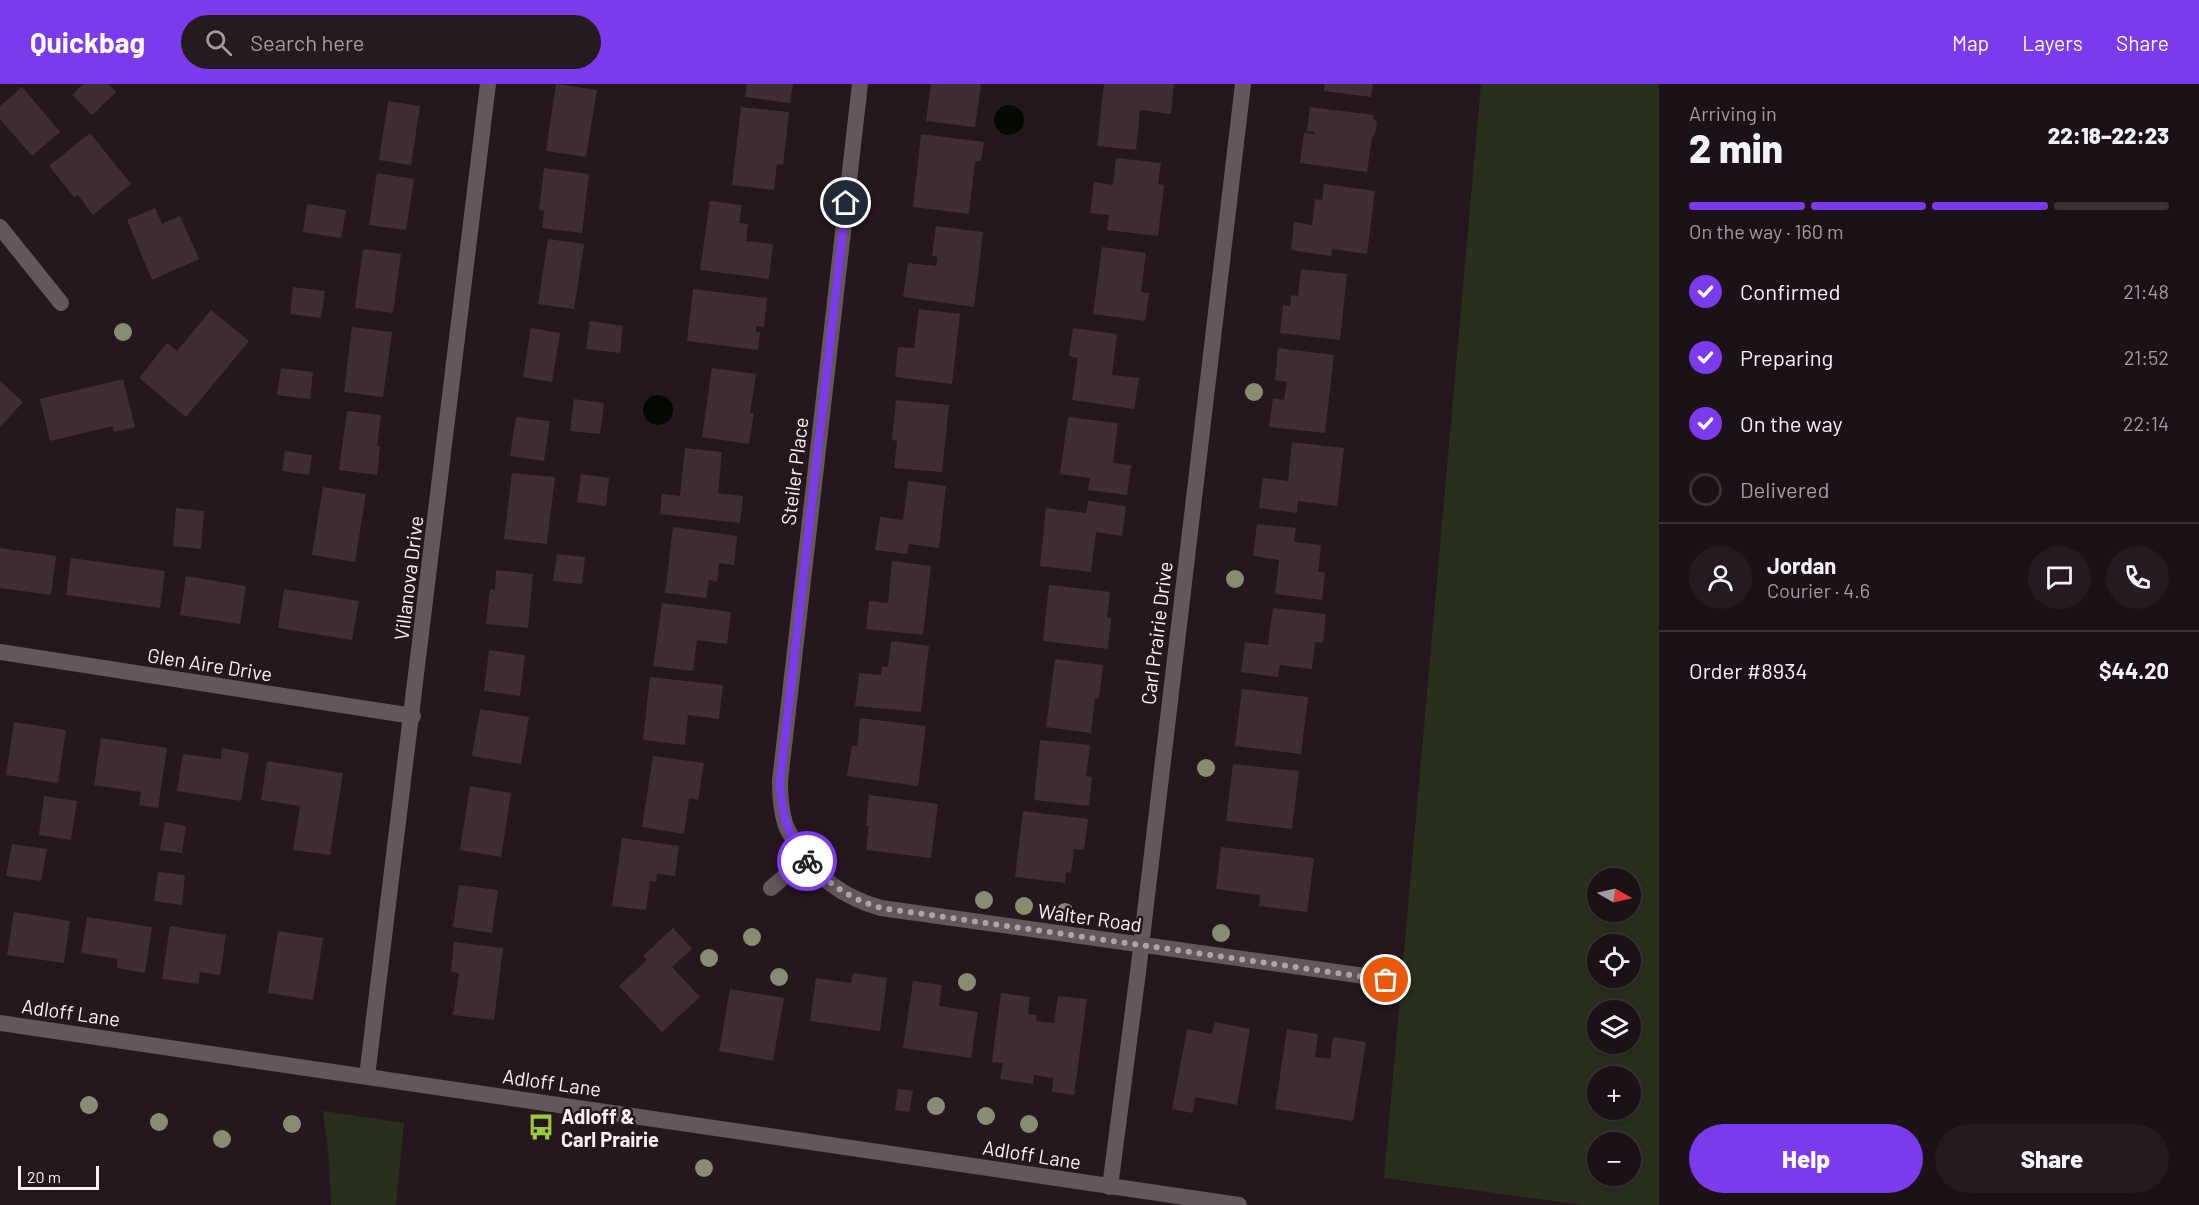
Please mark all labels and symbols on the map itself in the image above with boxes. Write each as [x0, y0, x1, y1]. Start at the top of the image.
pin [820, 177, 871, 228]
street label: Steiler Place [775, 416, 813, 526]
street label: Villanova Drive [388, 514, 428, 642]
street label: Carl Prairie Drive [1135, 560, 1177, 706]
street label: Glen Aire Drive [146, 642, 274, 686]
courier [777, 831, 837, 891]
north arrow [1587, 868, 1641, 922]
street label: Walter Road [1037, 898, 1143, 936]
pin [1360, 954, 1411, 1005]
street label: Adloff Lane [20, 993, 122, 1031]
street label: Adloff Lane [501, 1063, 603, 1101]
place label: Adloff & Carl Prairie [561, 1104, 659, 1151]
bus stop icon: Adloff & Carl Prairie [526, 1112, 556, 1142]
street label: Adloff Lane [981, 1134, 1083, 1174]
scale bar [18, 1163, 99, 1190]

